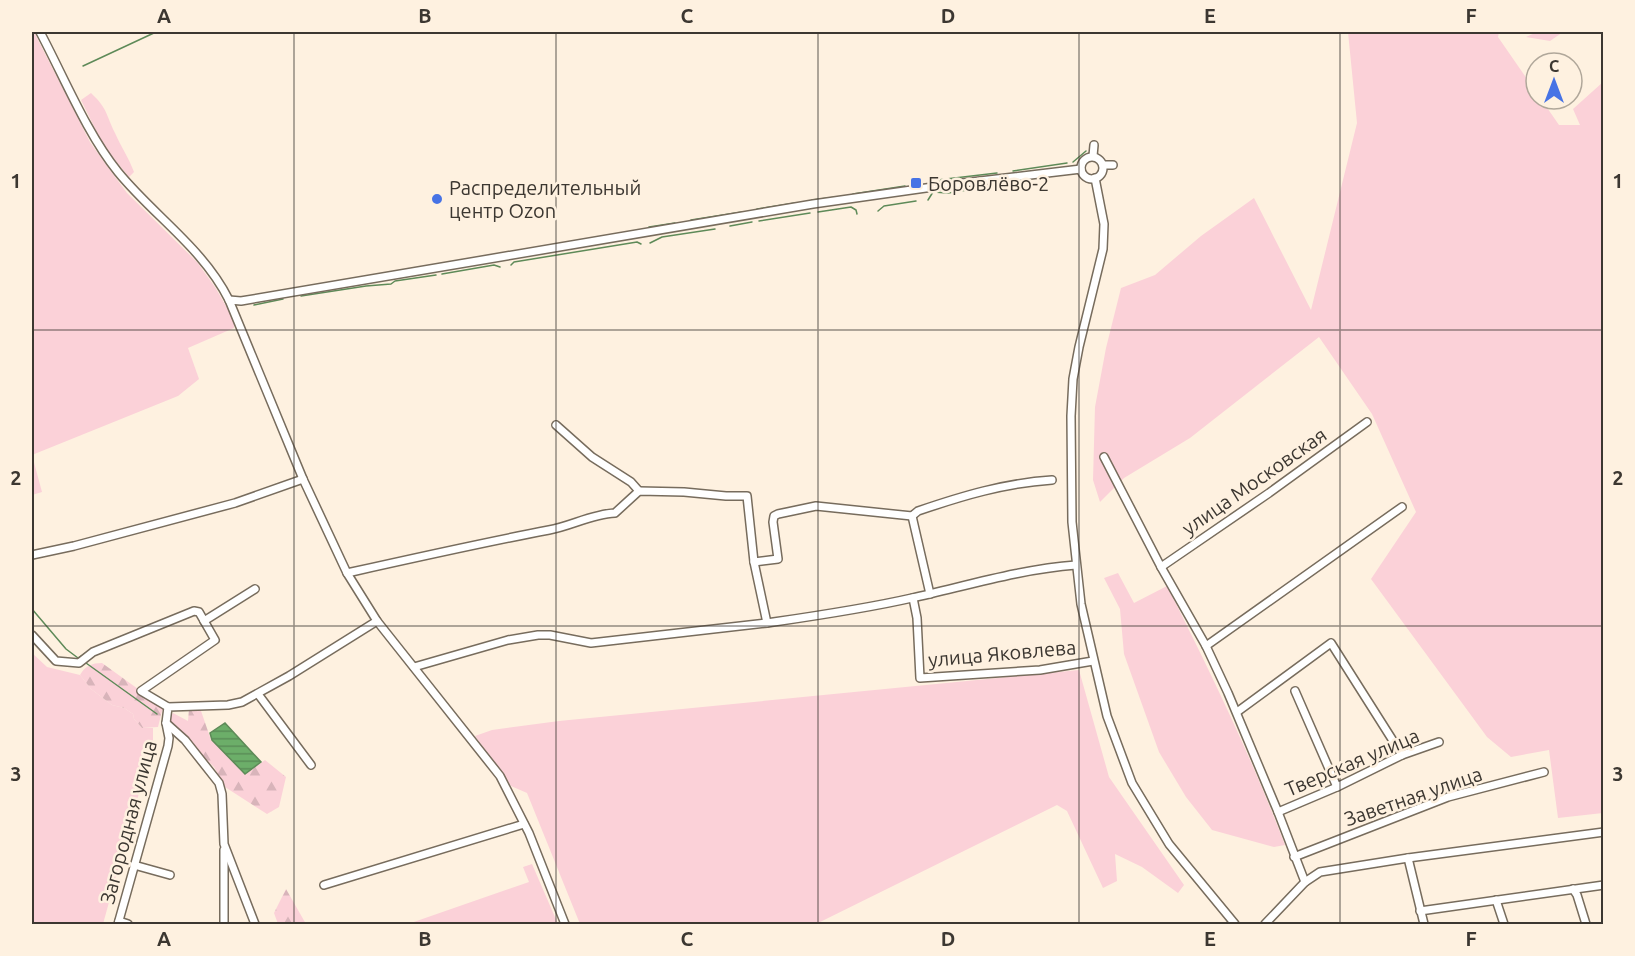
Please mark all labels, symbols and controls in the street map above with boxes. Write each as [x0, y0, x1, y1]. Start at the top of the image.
text: A [157, 4, 171, 27]
text: B [418, 4, 432, 27]
text: C [681, 4, 694, 27]
text: D [941, 4, 955, 27]
text: E [1204, 4, 1216, 27]
text: F [1465, 4, 1477, 27]
north arrow [1524, 51, 1584, 111]
text: С [1549, 57, 1559, 75]
text: 1 [10, 169, 22, 192]
text: 1 [1612, 169, 1624, 192]
place label: Боровлёво-2 [928, 172, 1049, 195]
place label: Распределительный центр Ozon [449, 176, 641, 222]
marker: Боровлёво-2 [909, 176, 923, 190]
marker: Распределительный центр Ozon [430, 192, 444, 206]
street label: улица Московская [1177, 423, 1331, 539]
text: 2 [10, 466, 22, 489]
text: 2 [1612, 466, 1624, 489]
street label: улица Яковлева [927, 635, 1077, 671]
street label: Тверская улица [1281, 723, 1423, 801]
street label: Загородная улица [95, 738, 161, 906]
text: 3 [10, 762, 22, 785]
street label: Заветная улица [1341, 762, 1485, 830]
text: 3 [1612, 762, 1624, 785]
text: A [157, 927, 171, 950]
text: B [418, 927, 432, 950]
text: C [681, 927, 694, 950]
text: D [941, 927, 955, 950]
text: E [1204, 927, 1216, 950]
text: F [1465, 927, 1477, 950]

